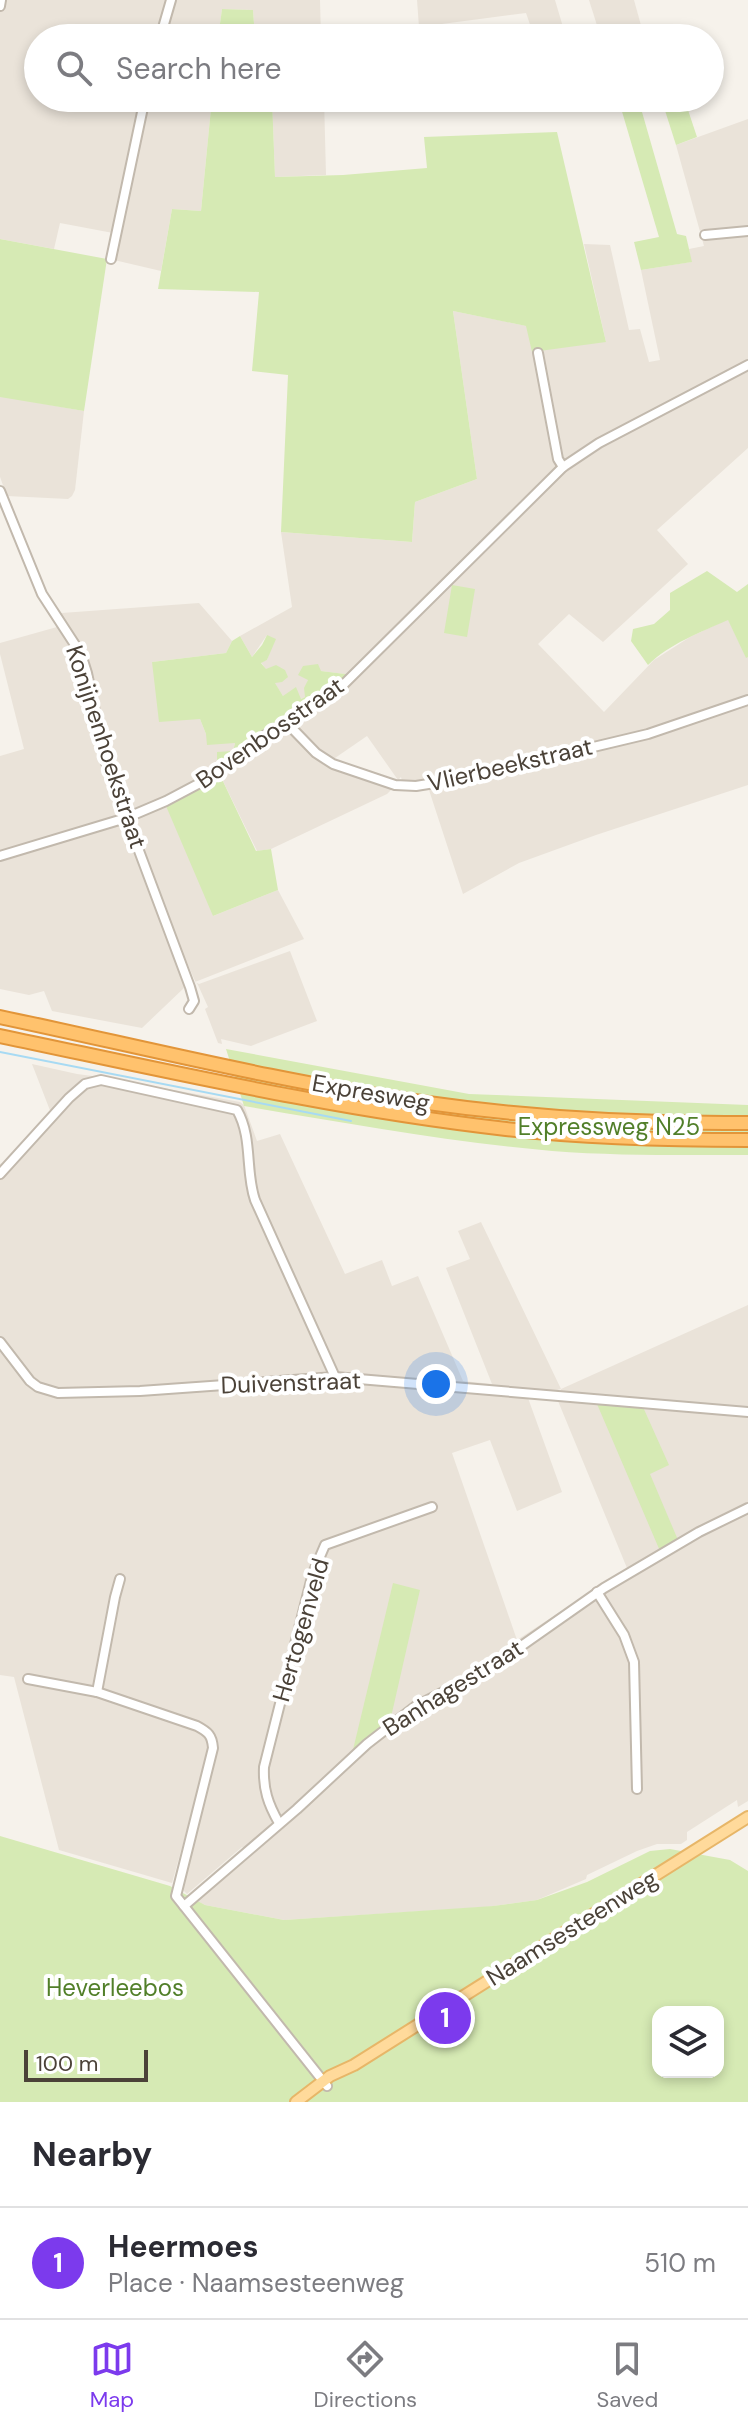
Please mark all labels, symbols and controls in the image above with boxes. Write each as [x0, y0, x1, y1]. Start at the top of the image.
search box [24, 24, 724, 112]
icon: search [52, 46, 96, 90]
text: Search here [116, 49, 282, 88]
street label: Konijnenhoekstraat [59, 641, 154, 852]
street label: Bovenbosstraat [190, 670, 350, 795]
street label: Vlierbeekstraat [424, 730, 595, 799]
street label: Expresweg [310, 1067, 432, 1118]
park label: Expressweg N25 [518, 1111, 700, 1142]
your location [416, 1364, 456, 1404]
street label: Duivenstraat [220, 1365, 362, 1400]
street label: Hertogenveld [265, 1555, 336, 1705]
street label: Banhagestraat [377, 1632, 529, 1743]
street label: Naamsesteenweg [480, 1862, 663, 1993]
park label: Heverleebos [46, 1972, 184, 2003]
pin: 1 [419, 1988, 471, 2048]
map controls [652, 2006, 724, 2078]
button: layers [652, 2006, 724, 2078]
scale bar [24, 2046, 148, 2082]
text: 100 m [36, 2049, 98, 2078]
text: Nearby [32, 2132, 152, 2177]
text: Heermoes [108, 2227, 258, 2266]
text: 1 [53, 2246, 63, 2280]
text: 510 m [644, 2246, 716, 2280]
text: Place · Naamsesteenweg [108, 2266, 404, 2300]
tab: Map [90, 2337, 134, 2414]
tab: Directions [314, 2337, 417, 2414]
tab: Saved [597, 2337, 658, 2414]

